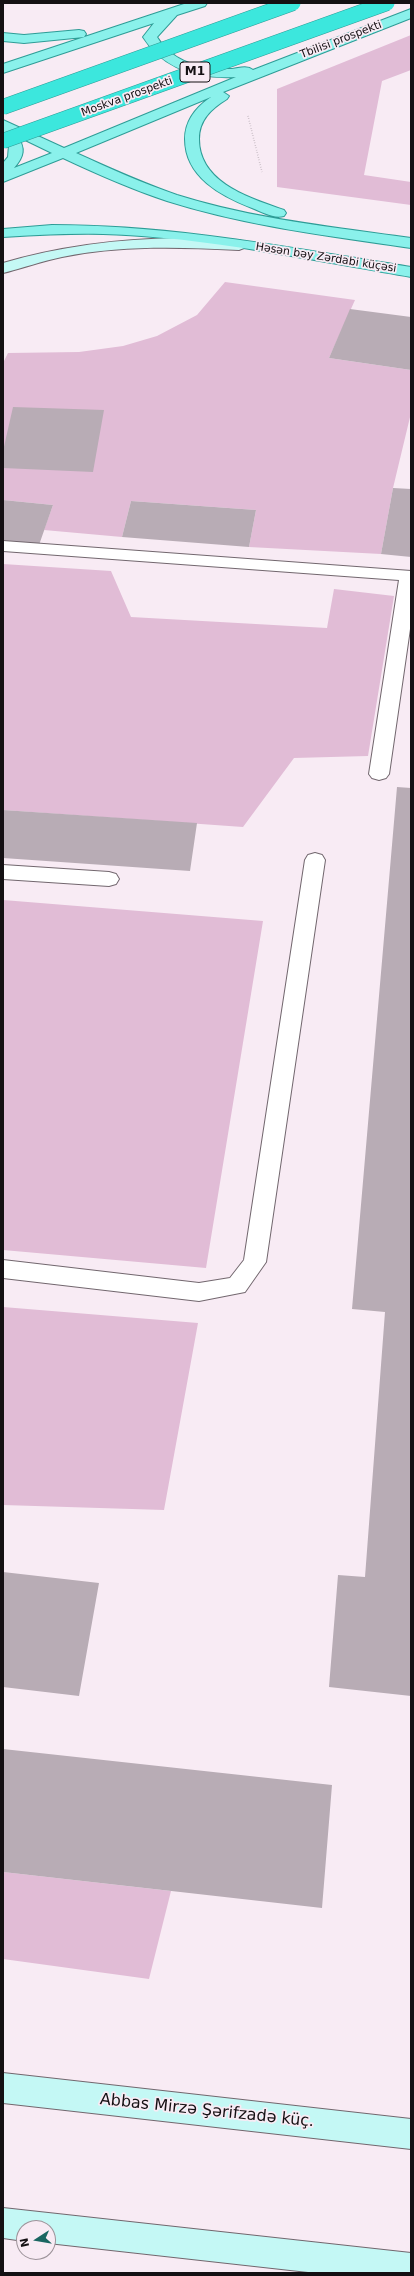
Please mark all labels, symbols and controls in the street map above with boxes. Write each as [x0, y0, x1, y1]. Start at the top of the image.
street label: Tbilisi prospekti [298, 18, 384, 62]
road number: M1 [180, 62, 210, 82]
street label: Moskva prospekti [80, 74, 174, 120]
street label: Həsən bəy Zərdabi küçəsi [255, 240, 397, 276]
street label: Abbas Mirzə Şərifzadə küç. [99, 2090, 315, 2132]
north arrow [16, 2220, 56, 2260]
text: N [17, 2237, 32, 2248]

